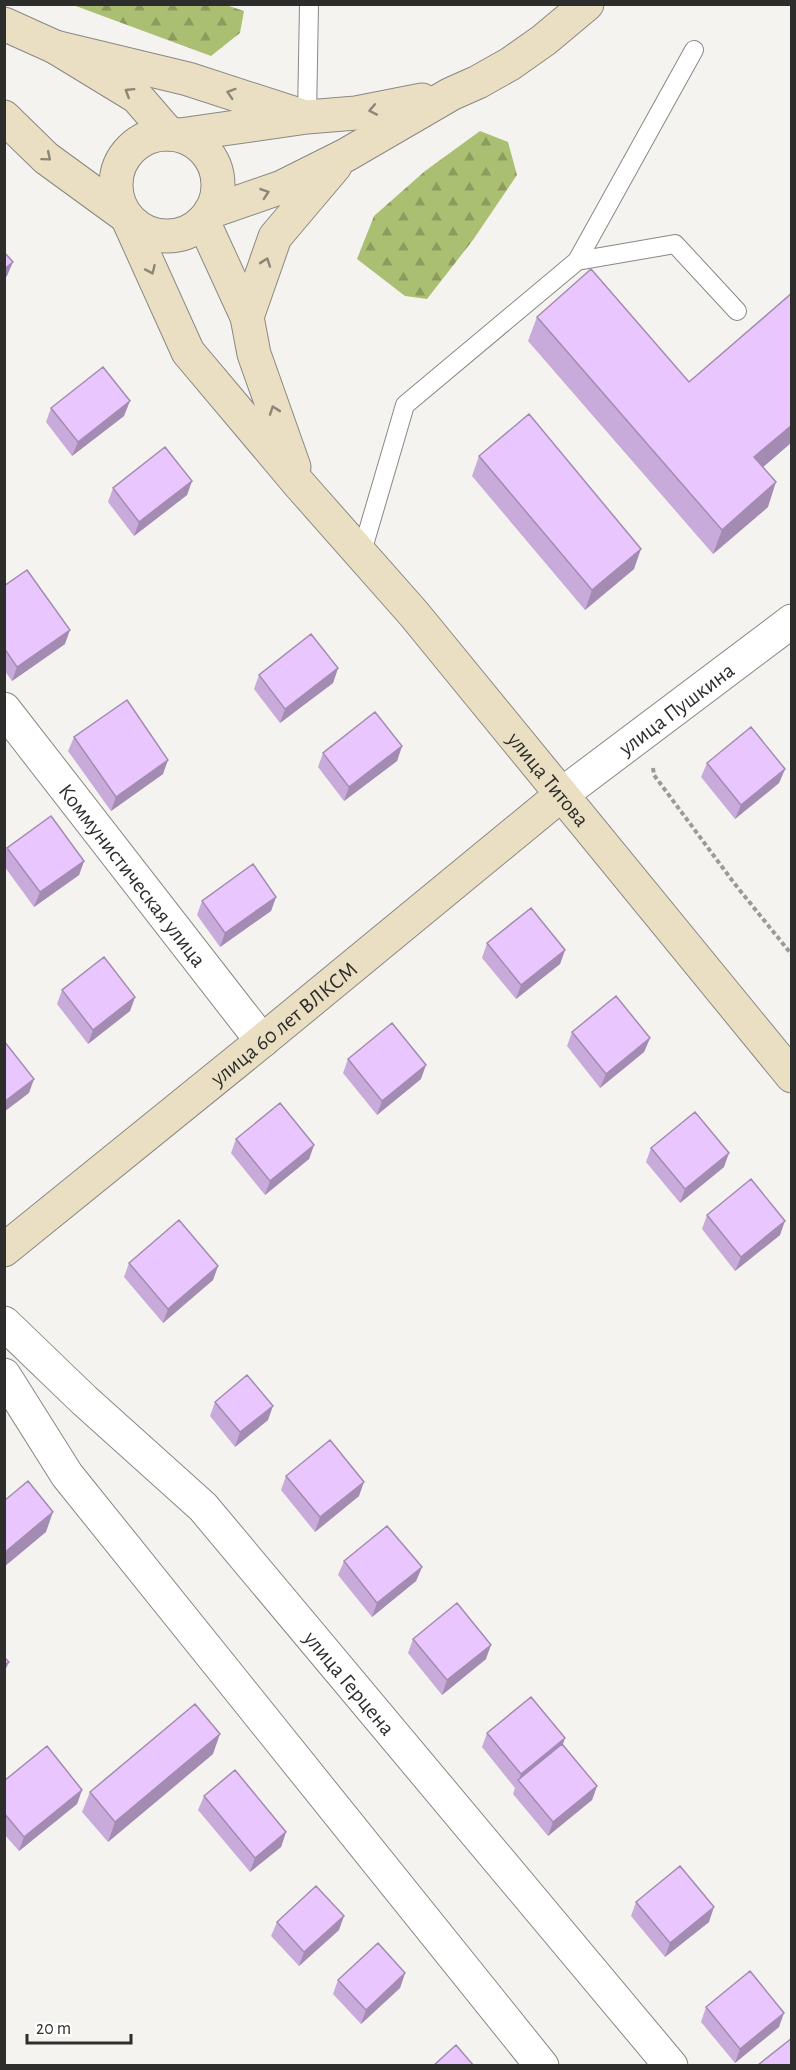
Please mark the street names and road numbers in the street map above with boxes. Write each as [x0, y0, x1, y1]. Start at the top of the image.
street label: улица Пушкина [614, 659, 738, 760]
street label: улица Титова [503, 727, 593, 831]
street label: Коммунистическая улица [54, 780, 210, 971]
street label: улица 60 лет ВЛКСМ [206, 958, 361, 1091]
street label: улица Герцена [299, 1626, 399, 1739]

